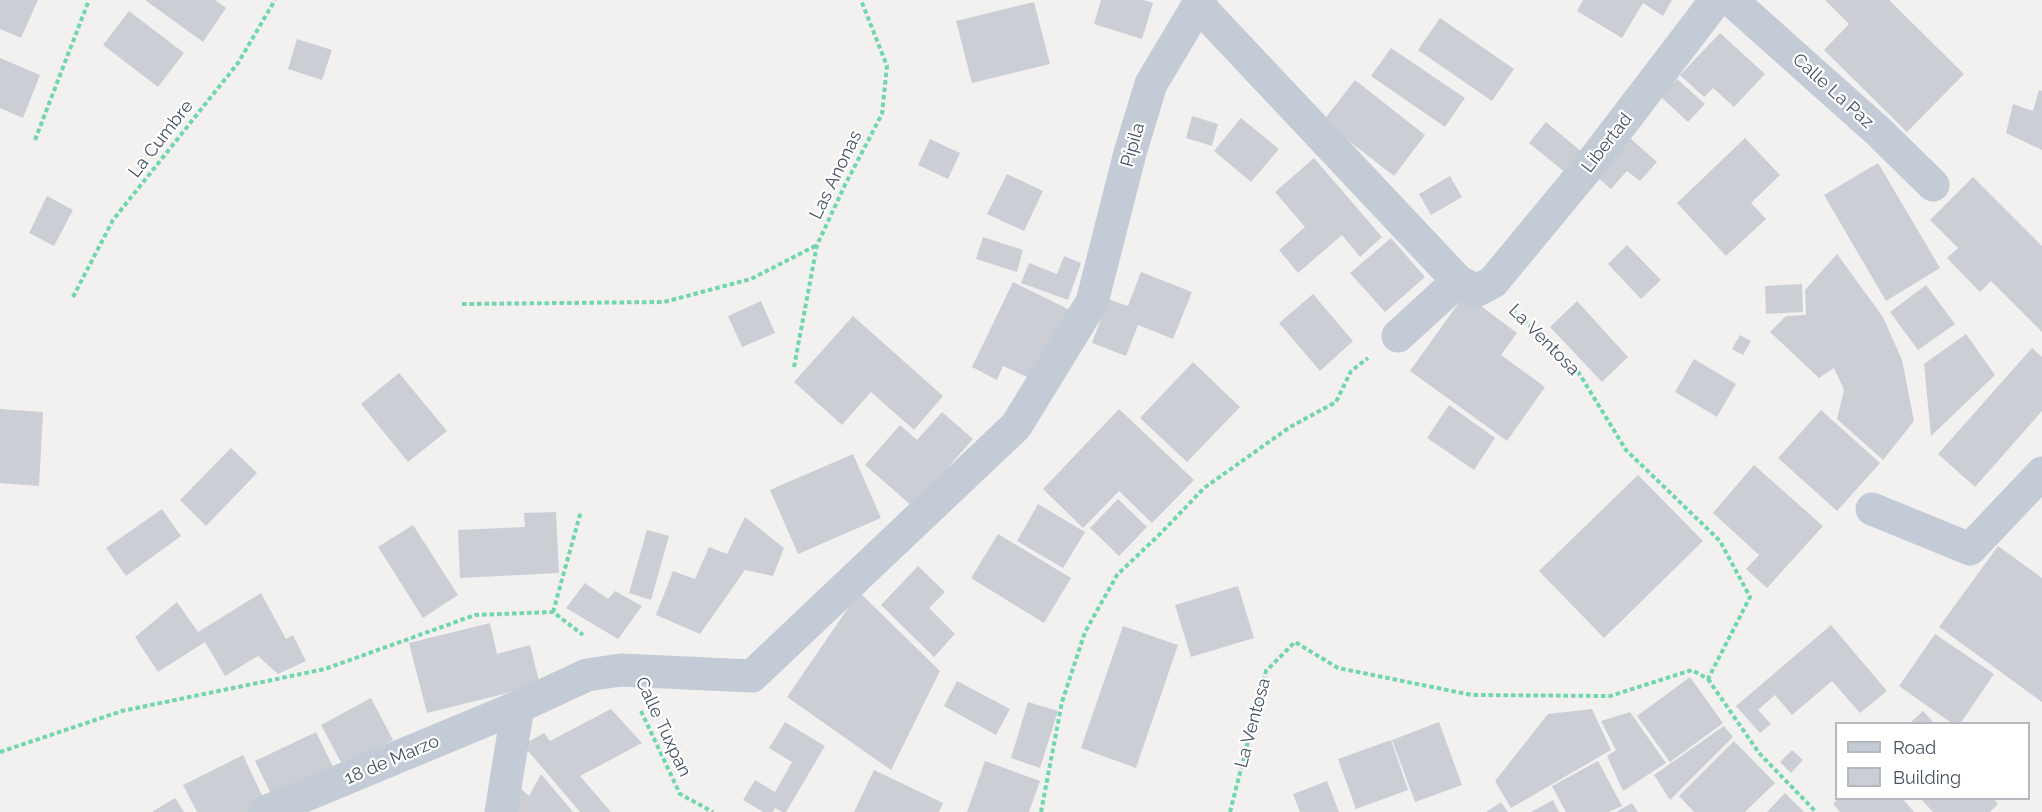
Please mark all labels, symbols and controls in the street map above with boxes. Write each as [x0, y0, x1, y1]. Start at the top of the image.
street label: Calle La Paz [1788, 49, 1878, 133]
street label: La Cumbre [124, 96, 198, 182]
street label: Libertad [1577, 109, 1637, 177]
street label: Pípila [1116, 120, 1150, 170]
street label: Las Anonas [805, 127, 867, 223]
street label: La Ventosa [1504, 300, 1584, 380]
street label: Calle Tuxpan [630, 674, 696, 780]
street label: La Ventosa [1231, 676, 1275, 770]
legend [1835, 722, 2030, 800]
street label: 18 de Marzo [342, 730, 442, 790]
text: Road [1893, 737, 1936, 758]
text: Building [1893, 767, 1961, 788]

